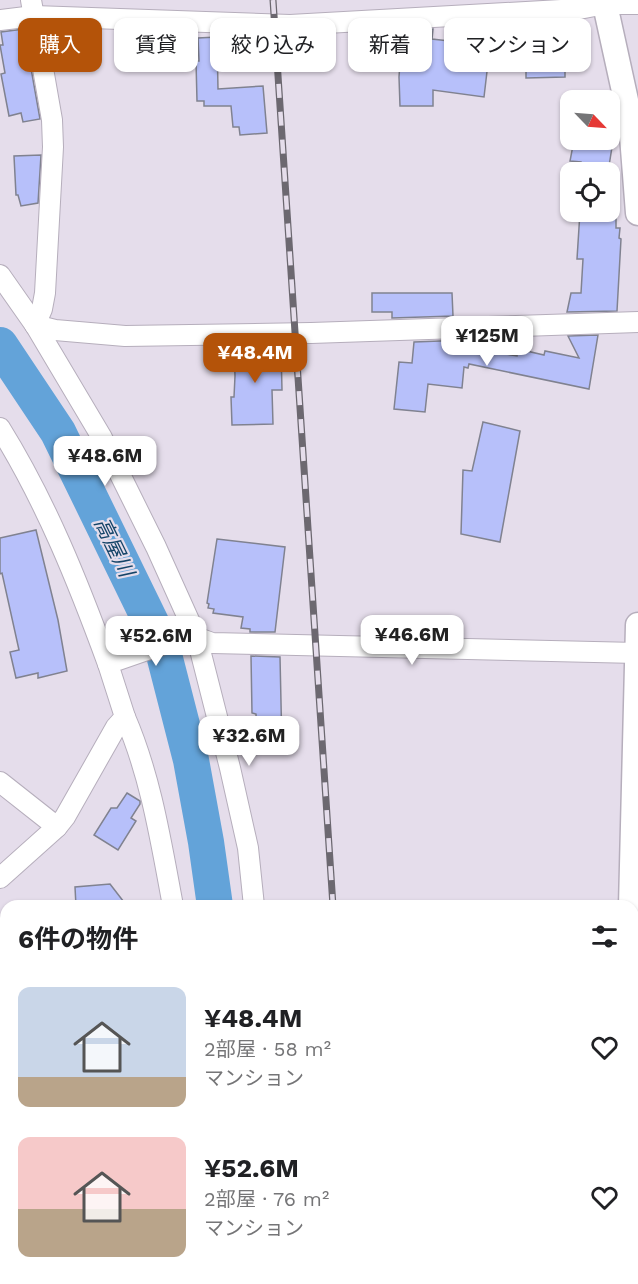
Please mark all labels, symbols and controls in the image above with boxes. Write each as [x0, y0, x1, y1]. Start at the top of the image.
chip: 購入 [18, 18, 102, 72]
chip: 賃貸 [114, 18, 198, 72]
chip: 絞り込み [210, 18, 336, 72]
chip: 新着 [348, 18, 432, 72]
chip: マンション [444, 18, 591, 72]
north arrow [560, 90, 620, 150]
map controls [560, 90, 620, 222]
button: locate [560, 162, 620, 222]
pin: ¥125M [445, 316, 529, 367]
text: ¥125M [455, 323, 519, 347]
pin: ¥48.4M [206, 333, 304, 384]
text: ¥48.4M [217, 340, 293, 364]
pin: ¥48.6M [56, 436, 154, 487]
text: ¥48.6M [68, 443, 142, 467]
water label: 高屋川 [89, 513, 140, 582]
pin: ¥46.6M [363, 615, 461, 666]
pin: ¥52.6M [107, 616, 205, 667]
text: ¥46.6M [375, 622, 449, 646]
text: ¥52.6M [119, 623, 193, 647]
pin: ¥32.6M [200, 716, 298, 767]
text: ¥32.6M [212, 723, 286, 747]
icon: filters [588, 920, 621, 953]
text: 6件の物件 [18, 924, 138, 954]
text: ¥48.4M [204, 1003, 302, 1033]
icon: home [66, 1011, 138, 1083]
icon: heart [588, 1031, 621, 1064]
text: 2部屋 · 58 m² [204, 1037, 331, 1061]
text: マンション [204, 1066, 304, 1090]
text: ¥52.6M [204, 1153, 299, 1183]
icon: home [66, 1161, 138, 1233]
icon: heart [588, 1181, 621, 1214]
text: 2部屋 · 76 m² [204, 1187, 329, 1211]
text: マンション [204, 1216, 304, 1240]

